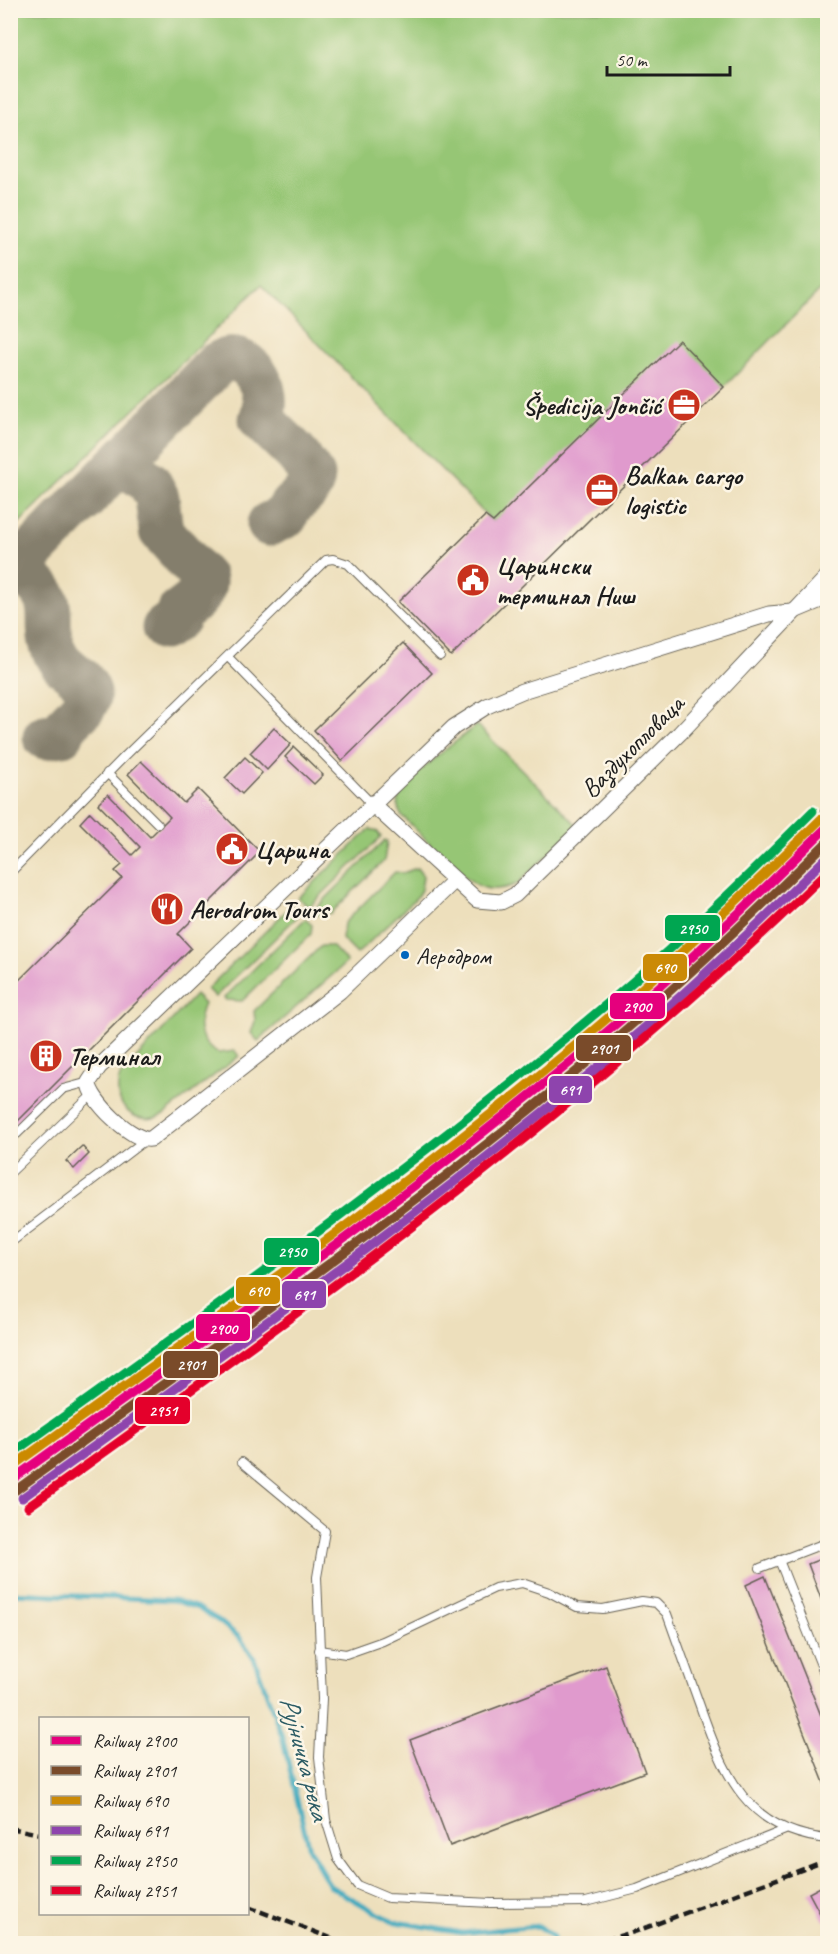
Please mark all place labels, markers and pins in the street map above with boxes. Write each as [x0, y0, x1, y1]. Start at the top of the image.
office icon: Špedicija Jončić [666, 387, 702, 423]
place label: Špedicija Jončić [523, 389, 665, 422]
place label: Balkan cargo logistic [625, 459, 744, 522]
office icon: Balkan cargo logistic [584, 472, 620, 508]
place label: Царински терминал Ниш [496, 549, 637, 612]
public building icon: Царински терминал Ниш [455, 562, 491, 598]
public building icon: Царина [214, 831, 250, 867]
place label: Царина [255, 833, 332, 866]
restaurant icon: Aerodrom Tours [149, 891, 185, 927]
place label: Aerodrom Tours [190, 893, 331, 926]
place label: Аеродром [416, 941, 493, 971]
marker: Аеродром [399, 949, 411, 961]
building icon: Терминал [28, 1038, 64, 1074]
place label: Терминал [69, 1040, 162, 1073]

